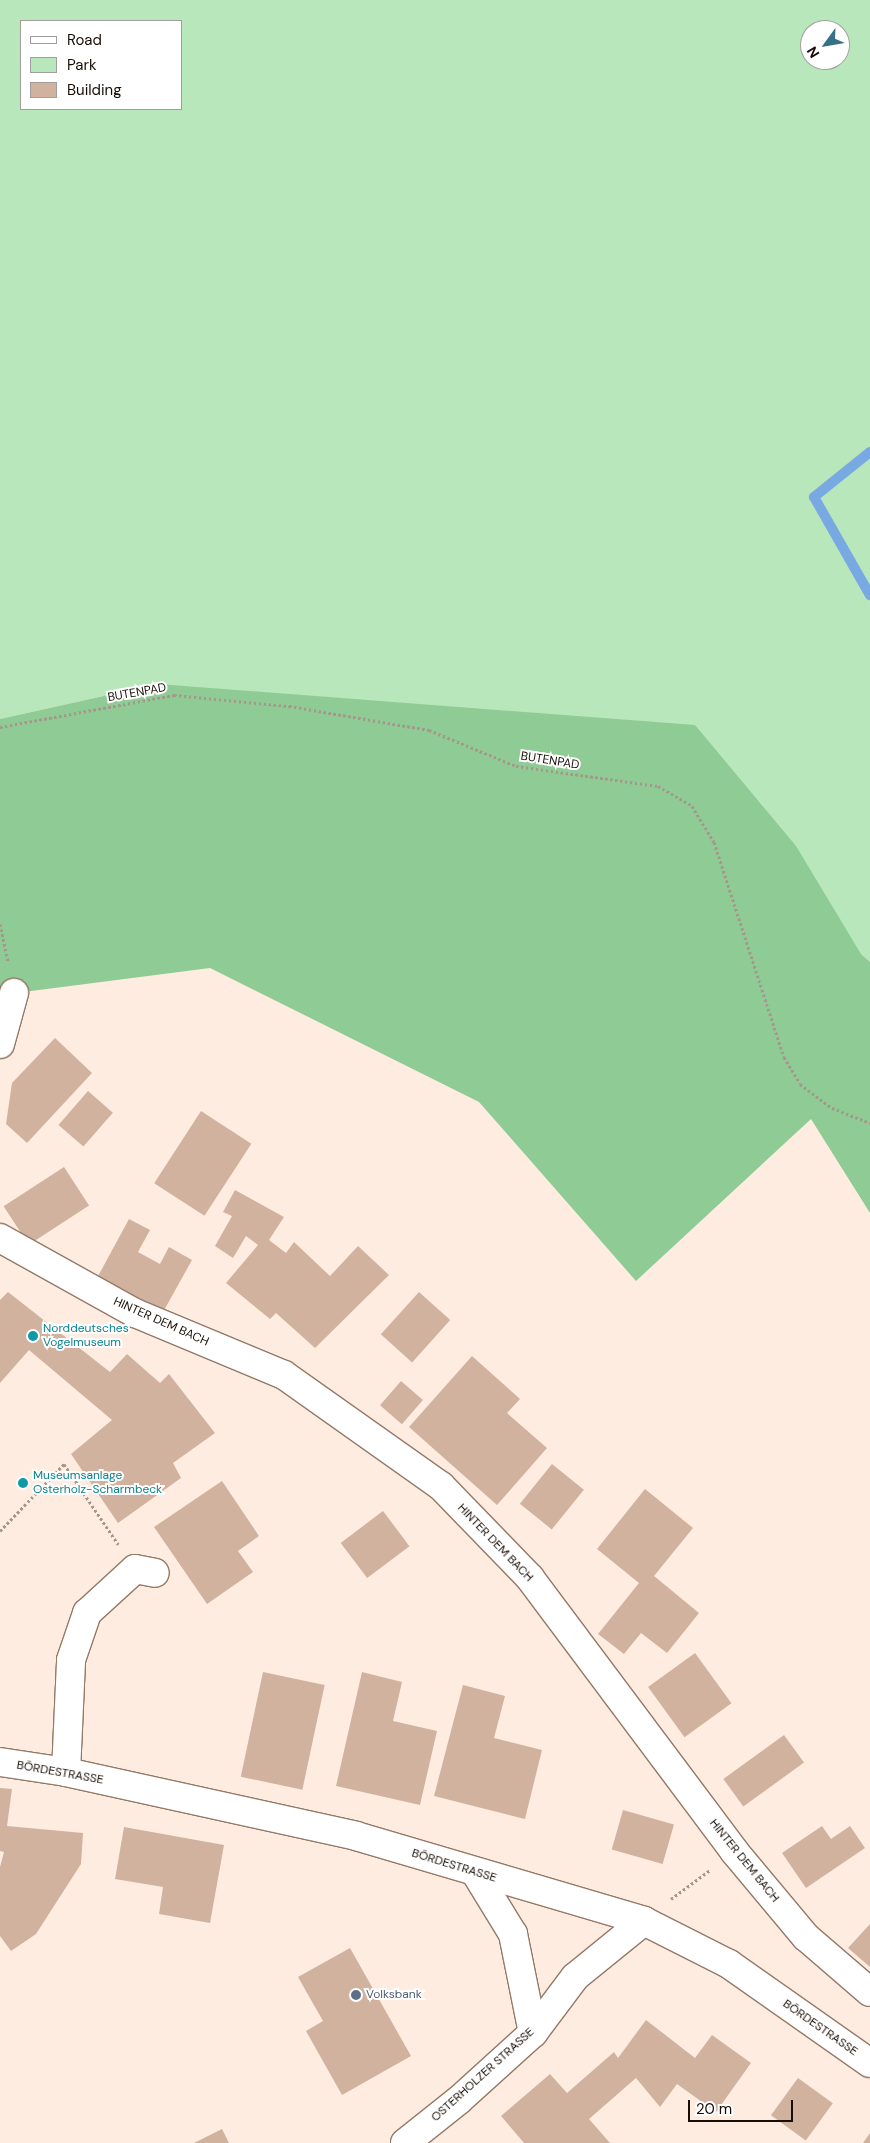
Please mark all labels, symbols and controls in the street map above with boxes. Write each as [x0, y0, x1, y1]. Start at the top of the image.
legend [20, 20, 182, 110]
north arrow [800, 20, 850, 70]
text: Road [67, 30, 102, 50]
text: N [803, 43, 823, 62]
text: Park [67, 55, 97, 75]
text: Building [67, 80, 122, 100]
street label: BUTENPAD [107, 681, 167, 705]
street label: BUTENPAD [520, 749, 580, 773]
street label: HINTER DEM BACH [111, 1295, 211, 1349]
place label: Norddeutsches Vogelmuseum [43, 1322, 129, 1350]
marker: Norddeutsches Vogelmuseum [27, 1330, 39, 1342]
place label: Museumsanlage Osterholz-Scharmbeck [33, 1469, 162, 1497]
marker: Museumsanlage Osterholz-Scharmbeck [17, 1477, 29, 1489]
street label: HINTER DEM BACH [454, 1501, 536, 1585]
street label: BÖRDESTRASSE [15, 1758, 105, 1788]
street label: HINTER DEM BACH [706, 1817, 782, 1905]
street label: BÖRDESTRASSE [410, 1846, 498, 1886]
place label: Volksbank [366, 1988, 422, 2002]
marker: Volksbank [350, 1989, 362, 2001]
street label: BÖRDESTRASSE [780, 1997, 860, 2059]
street label: OSTERHOLZER STRASSE [429, 2025, 537, 2125]
scale bar [690, 2090, 795, 2122]
text: 20 m [696, 2099, 732, 2119]

